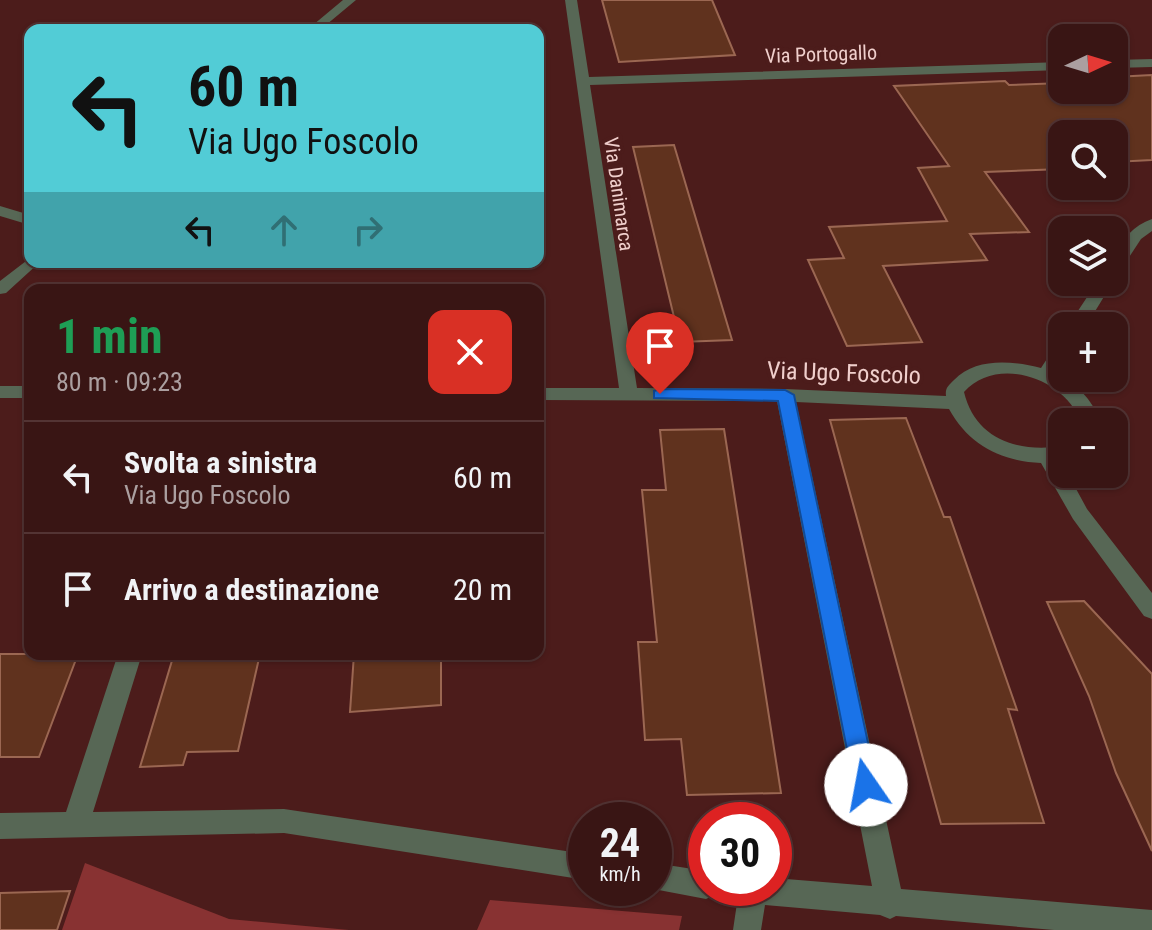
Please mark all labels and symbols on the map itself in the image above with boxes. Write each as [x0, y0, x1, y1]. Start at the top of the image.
north arrow [1048, 24, 1128, 104]
street label: Via Portogallo [765, 40, 877, 68]
street label: Via Danimarca [599, 136, 639, 252]
pin [626, 312, 694, 394]
street label: Via Ugo Foscolo [767, 356, 921, 390]
position arrow [824, 743, 908, 827]
speed limit sign: 30 [688, 802, 792, 906]

